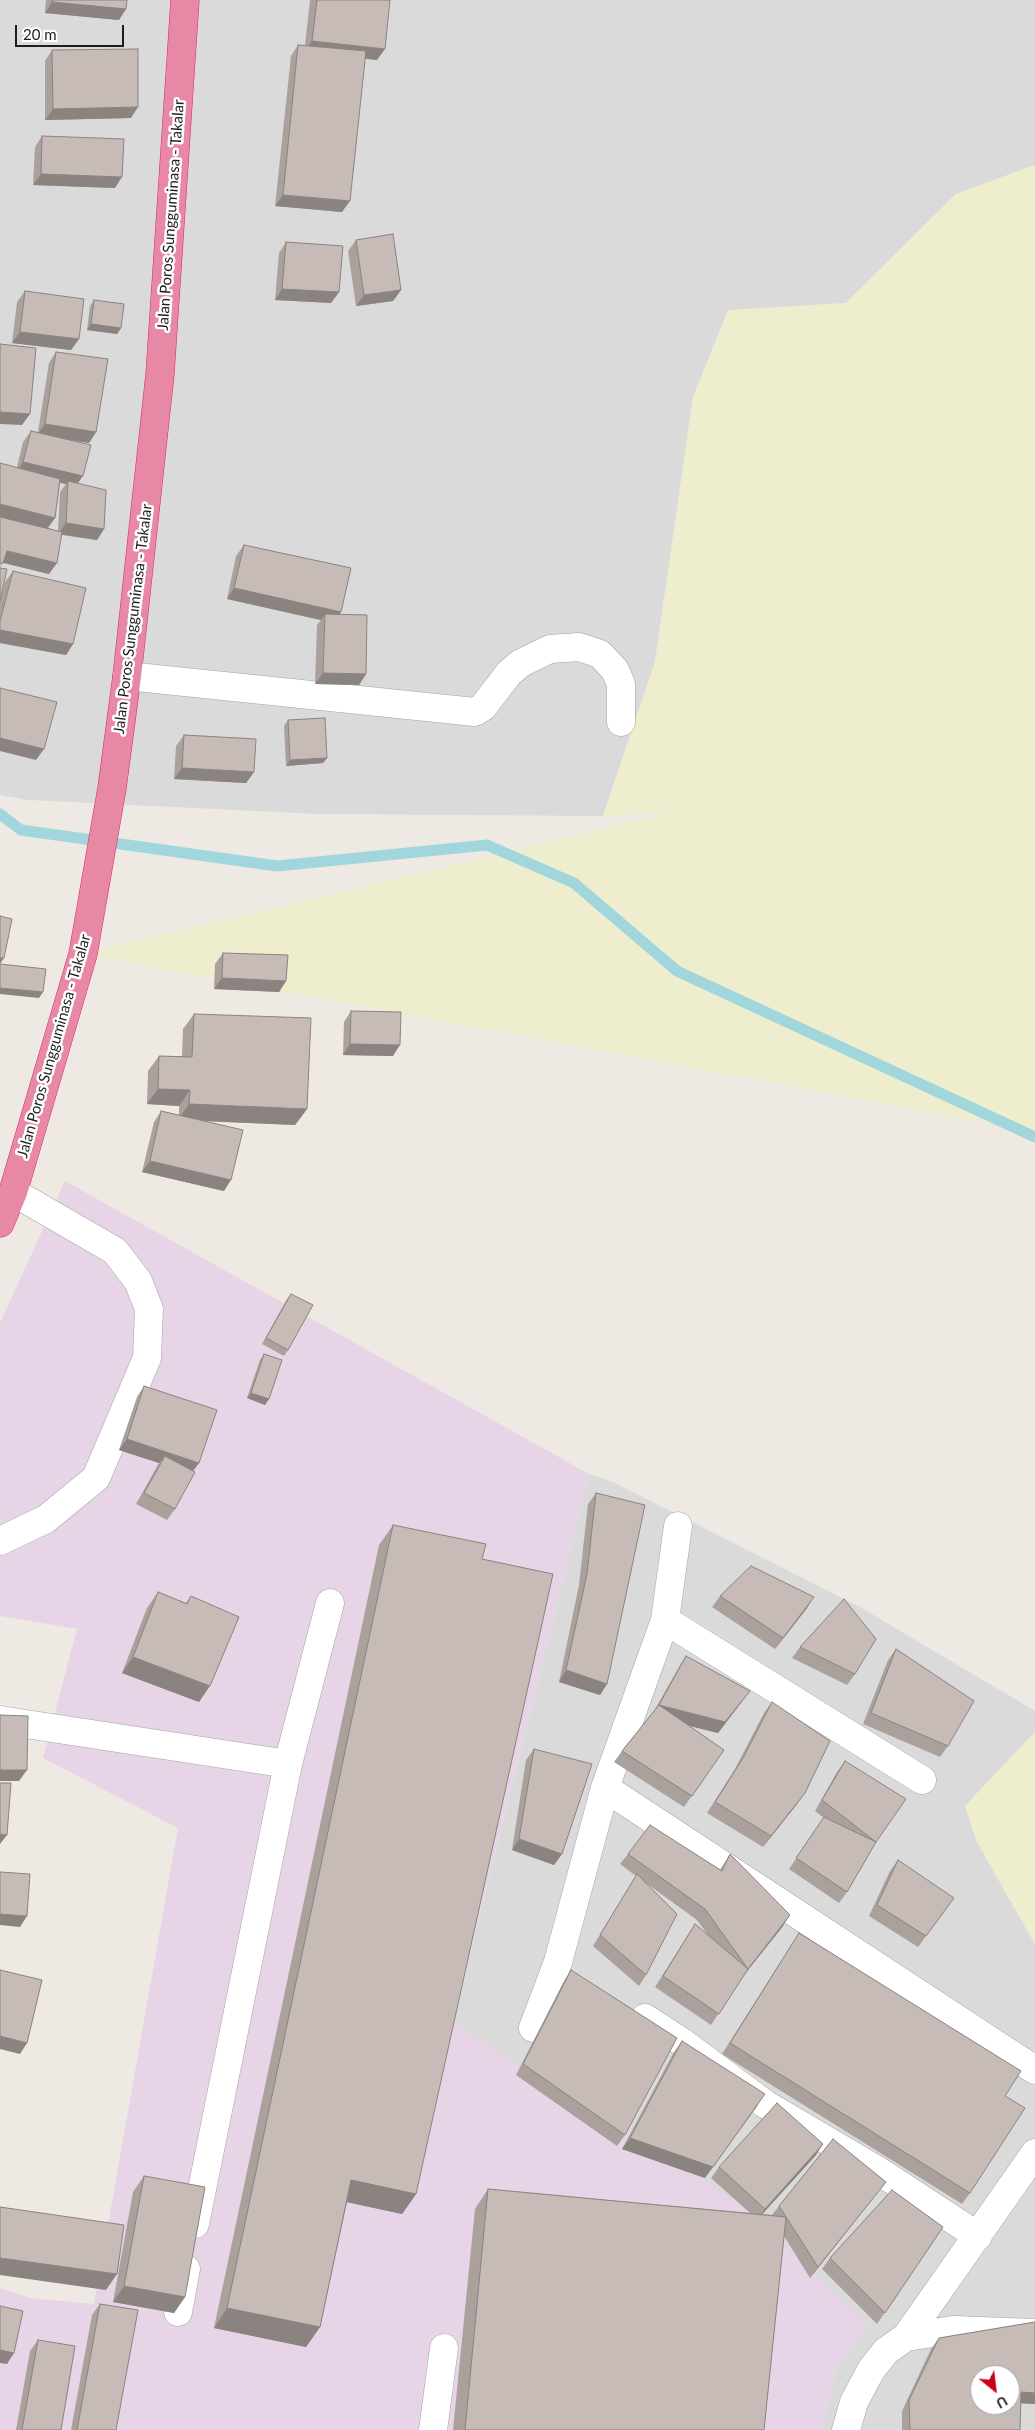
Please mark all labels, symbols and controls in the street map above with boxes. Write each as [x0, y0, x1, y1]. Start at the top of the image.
scale bar [18, 15, 126, 47]
text: 20 m [23, 25, 57, 43]
street label: Jalan Poros Sungguminasa - Takalar [154, 99, 188, 331]
street label: Jalan Poros Sungguminasa - Takalar [110, 503, 156, 735]
street label: Jalan Poros Sungguminasa - Takalar [13, 932, 95, 1160]
north arrow [970, 2365, 1020, 2415]
text: U [993, 2393, 1011, 2413]

